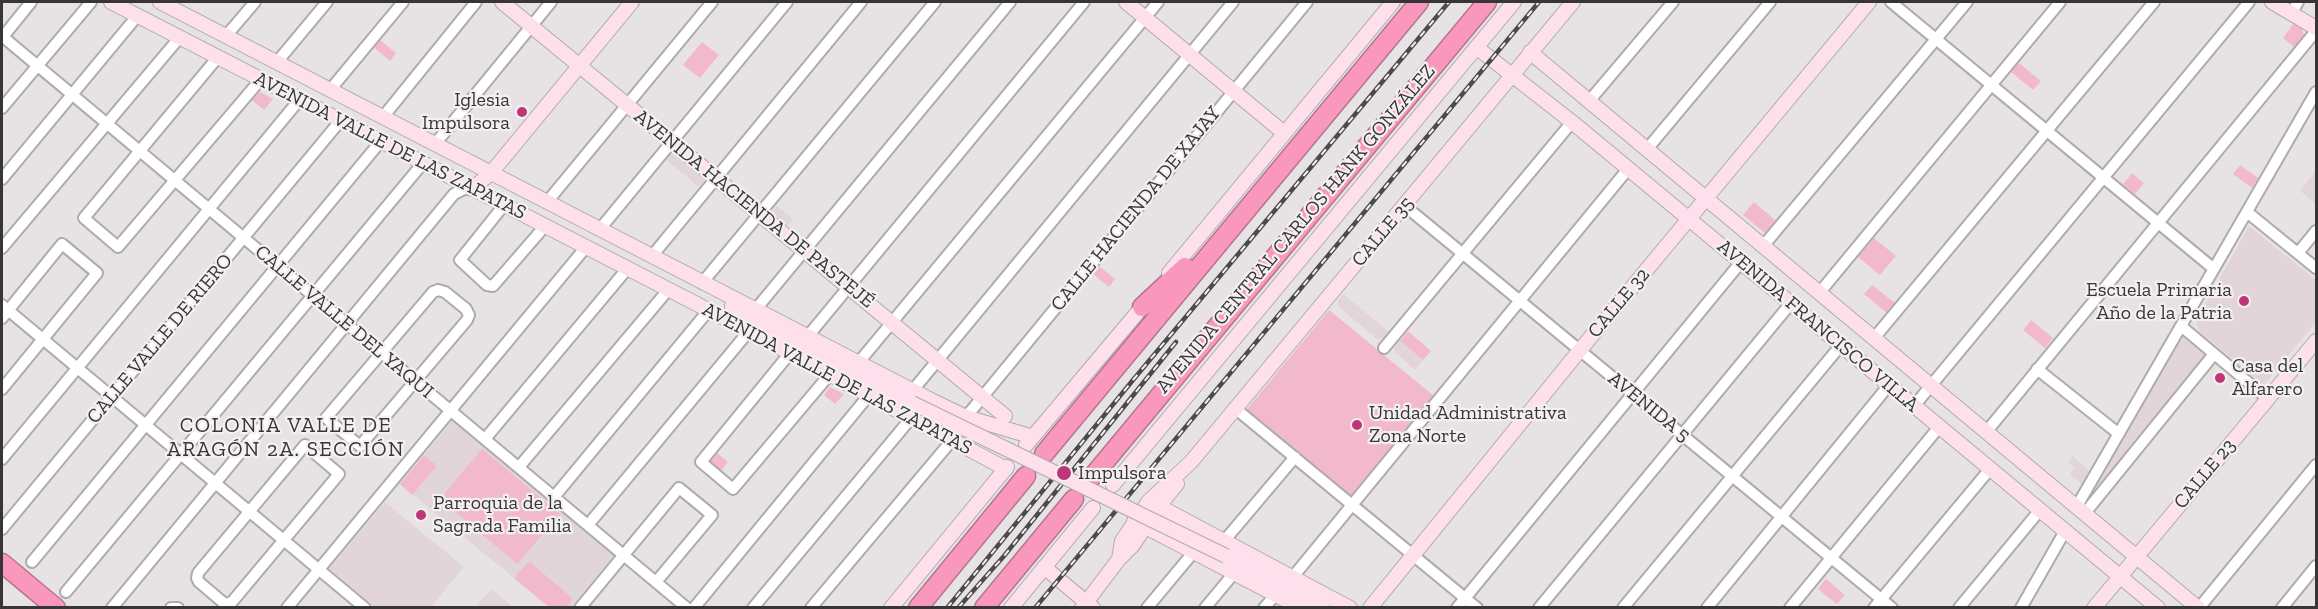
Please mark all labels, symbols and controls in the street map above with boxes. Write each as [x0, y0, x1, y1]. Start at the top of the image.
street label: AVENIDA CENTRAL CARLOS HANK GONZÁLEZ [1151, 60, 1441, 398]
street label: AVENIDA VALLE DE LAS ZAPATAS [250, 67, 530, 225]
place label: Iglesia Impulsora [422, 88, 510, 135]
street label: CALLE HACIENDA DE XAJAY [1046, 102, 1226, 316]
marker: Iglesia Impulsora [515, 105, 529, 119]
street label: AVENIDA HACIENDA DE PASTEJÉ [629, 105, 879, 313]
street label: CALLE 35 [1347, 192, 1419, 272]
street label: AVENIDA FRANCISCO VILLA [1712, 235, 1924, 417]
street label: CALLE VALLE DEL YAQUI [250, 240, 438, 404]
street label: CALLE VALLE DE RIERO [82, 249, 238, 429]
street label: CALLE 32 [1583, 263, 1655, 343]
place label: Escuela Primaria Año de la Patria [2086, 278, 2232, 325]
marker: Escuela Primaria Año de la Patria [2237, 294, 2251, 308]
street label: AVENIDA VALLE DE LAS ZAPATAS [698, 297, 976, 461]
place label: Casa del Alfarero [2232, 354, 2303, 401]
street label: AVENIDA 5 [1603, 367, 1695, 447]
marker: Casa del Alfarero [2213, 371, 2227, 385]
place label: Unidad Administrativa Zona Norte [1369, 401, 1567, 448]
district label: COLONIA VALLE DE ARAGÓN 2A. SECCIÓN [167, 413, 405, 463]
marker: Unidad Administrativa Zona Norte [1350, 418, 1364, 432]
street label: CALLE 23 [2169, 434, 2241, 514]
place label: Impulsora [1078, 461, 1166, 485]
marker: Impulsora [1055, 464, 1073, 482]
place label: Parroquia de la Sagrada Familia [433, 491, 572, 538]
marker: Parroquia de la Sagrada Familia [414, 508, 428, 522]

